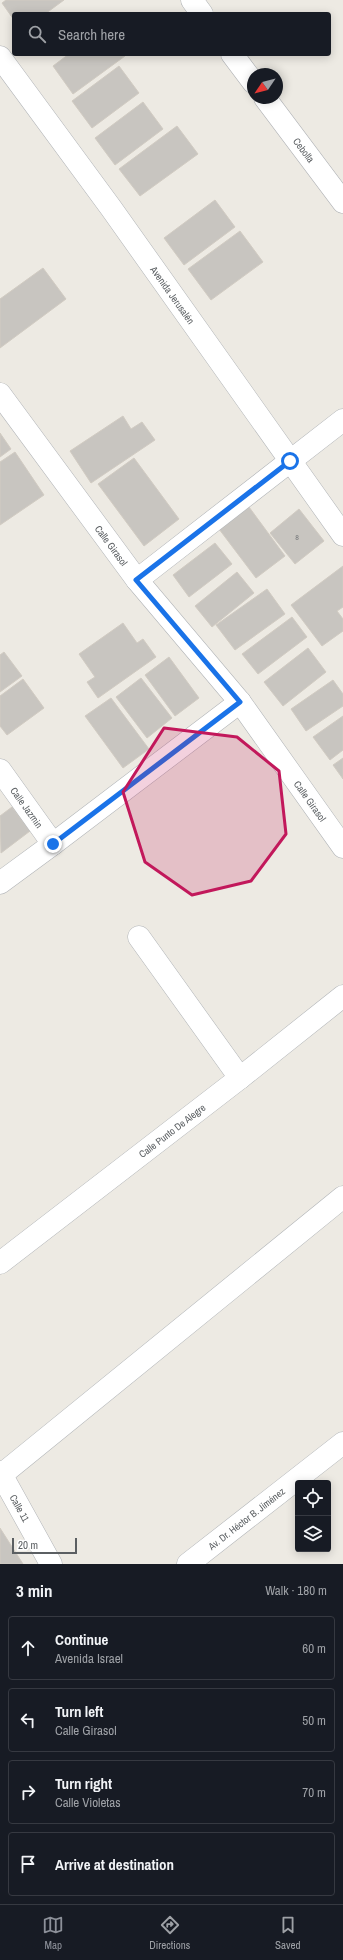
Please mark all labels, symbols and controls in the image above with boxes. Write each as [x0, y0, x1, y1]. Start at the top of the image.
search box [12, 12, 331, 56]
icon: search [26, 23, 48, 45]
text: Search here [58, 24, 125, 45]
north arrow [247, 68, 283, 104]
street label: Cebolla [290, 135, 318, 165]
street label: Avenida Jerusalén [147, 263, 198, 326]
route start [281, 452, 299, 470]
street label: Calle Girasol [92, 522, 131, 568]
house number: 8 [295, 532, 299, 542]
street label: Calle Girasol [291, 778, 329, 824]
street label: Calle Jazmin [8, 784, 46, 830]
route end [44, 835, 62, 853]
street label: Calle Punto De Alegre [136, 1100, 208, 1160]
map controls [295, 1480, 331, 1552]
button: locate [295, 1480, 331, 1516]
street label: Av. Dr. Héctor B. Jiménez [205, 1485, 287, 1553]
street label: Calle 11 [7, 1492, 33, 1524]
button: layers [295, 1516, 331, 1552]
scale bar [12, 1536, 77, 1555]
text: 20 m [18, 1538, 38, 1552]
text: 3 min [16, 1579, 52, 1602]
text: Walk · 180 m [265, 1582, 327, 1599]
text: Continue [55, 1629, 108, 1650]
icon: ahead [17, 1637, 39, 1659]
text: 60 m [302, 1640, 326, 1657]
text: Avenida Israel [55, 1650, 123, 1667]
text: Turn left [55, 1701, 103, 1722]
icon: left [17, 1709, 39, 1731]
text: 50 m [302, 1712, 326, 1729]
text: Calle Girasol [55, 1722, 117, 1739]
text: Turn right [55, 1773, 112, 1794]
icon: right [17, 1781, 39, 1803]
text: 70 m [302, 1784, 326, 1801]
text: Calle Violetas [55, 1794, 121, 1811]
icon: arrive [17, 1853, 39, 1875]
text: Arrive at destination [55, 1854, 174, 1875]
tab: Map [42, 1914, 64, 1952]
tab: Directions [149, 1914, 190, 1952]
tab: Saved [275, 1914, 301, 1952]

